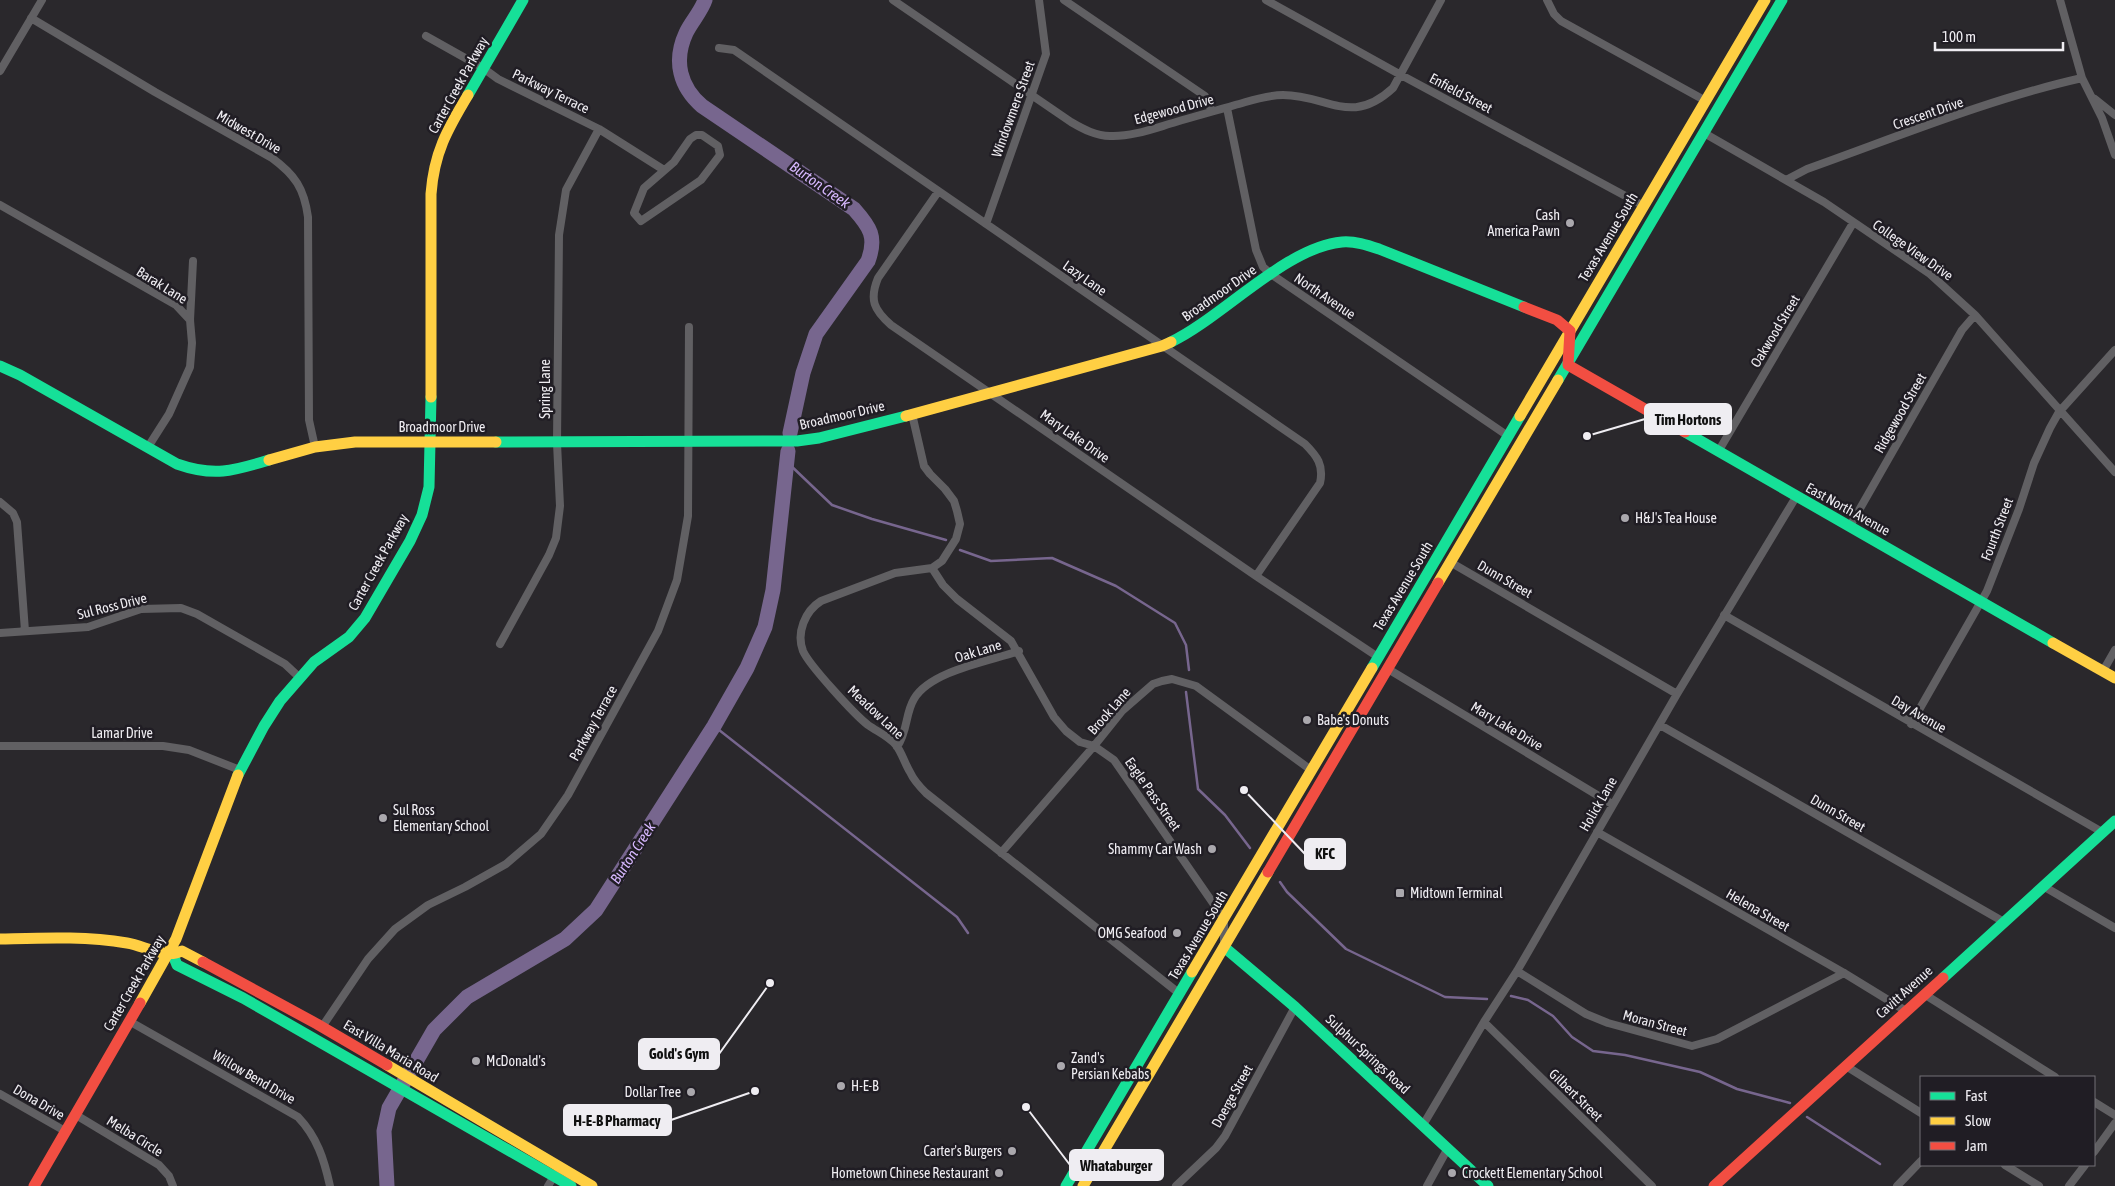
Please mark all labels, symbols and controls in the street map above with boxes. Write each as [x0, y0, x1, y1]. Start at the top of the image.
scale bar [1935, 20, 2062, 52]
text: 100 m [1942, 28, 1976, 45]
street label: Carter Creek Parkway [425, 34, 491, 136]
street label: Windowmere Street [988, 59, 1038, 159]
street label: Parkway Terrace [510, 66, 592, 116]
street label: Enfield Street [1427, 70, 1495, 116]
street label: Edgewood Drive [1132, 91, 1216, 127]
street label: Crescent Drive [1891, 94, 1965, 132]
street label: Midwest Drive [214, 107, 284, 157]
water label: Burton Creek [787, 158, 854, 212]
street label: Texas Avenue South [1575, 189, 1641, 285]
place label: Cash America Pawn [1488, 207, 1560, 239]
street label: College View Drive [1870, 216, 1956, 284]
marker: Cash America Pawn [1564, 217, 1576, 229]
street label: Lazy Lane [1060, 257, 1110, 299]
street label: Broadmoor Drive [1179, 262, 1259, 324]
street label: Barak Lane [134, 263, 190, 307]
street label: North Avenue [1291, 270, 1359, 322]
street label: Oakwood Street [1747, 292, 1803, 370]
street label: Spring Lane [537, 359, 553, 419]
street label: Ridgewood Street [1871, 370, 1929, 456]
street label: Broadmoor Drive [798, 397, 886, 433]
callout: Tim Hortons [1645, 404, 1731, 434]
street label: Mary Lake Drive [1037, 406, 1113, 466]
text: Tim Hortons [1655, 411, 1722, 428]
street label: Broadmoor Drive [399, 419, 485, 435]
street label: East North Avenue [1803, 479, 1893, 539]
street label: Fourth Street [1978, 495, 2016, 563]
place label: H&J's Tea House [1635, 510, 1717, 526]
street label: Carter Creek Parkway [345, 511, 411, 613]
marker: H&J's Tea House [1619, 512, 1631, 524]
street label: Texas Avenue South [1370, 538, 1436, 634]
street label: Dunn Street [1475, 557, 1535, 601]
street label: Sul Ross Drive [76, 590, 148, 622]
street label: Oak Lane [953, 636, 1003, 666]
street label: Meadow Lane [845, 682, 907, 742]
street label: Parkway Terrace [566, 683, 620, 763]
street label: Brook Lane [1084, 684, 1134, 738]
street label: Day Avenue [1889, 692, 1949, 736]
street label: Mary Lake Drive [1468, 698, 1546, 754]
place label: Babe's Donuts [1317, 712, 1389, 728]
marker: Babe's Donuts [1301, 714, 1313, 726]
street label: Lamar Drive [91, 725, 153, 741]
street label: Eagle Pass Street [1122, 754, 1184, 834]
street label: Holick Lane [1576, 774, 1620, 834]
street label: Dunn Street [1808, 791, 1868, 835]
place label: Sul Ross Elementary School [393, 802, 489, 834]
marker: Sul Ross Elementary School [377, 812, 389, 824]
water label: Burton Creek [606, 818, 659, 887]
callout: KFC [1305, 839, 1345, 869]
place label: Shammy Car Wash [1108, 841, 1202, 857]
marker: Shammy Car Wash [1206, 843, 1218, 855]
text: KFC [1315, 845, 1335, 862]
place label: Midtown Terminal [1410, 885, 1503, 901]
street label: Helena Street [1724, 885, 1792, 935]
street label: Texas Avenue South [1165, 887, 1231, 983]
marker: Midtown Terminal [1394, 887, 1406, 899]
place label: OMG Seafood [1098, 925, 1167, 941]
marker: OMG Seafood [1171, 927, 1183, 939]
street label: Carter Creek Parkway [100, 932, 168, 1034]
street label: Cavitt Avenue [1872, 962, 1936, 1022]
street label: Moran Street [1621, 1007, 1689, 1039]
street label: Sulphur Springs Road [1323, 1011, 1413, 1097]
street label: East Villa Maria Road [341, 1016, 441, 1086]
callout: Gold's Gym [639, 1039, 719, 1069]
text: Gold's Gym [649, 1045, 710, 1062]
street label: Willow Bend Drive [210, 1047, 298, 1107]
place label: Zand's Persian Kebabs [1071, 1050, 1149, 1082]
place label: McDonald's [486, 1053, 546, 1069]
marker: McDonald's [470, 1055, 482, 1067]
marker: Zand's Persian Kebabs [1055, 1060, 1067, 1072]
street label: Doerge Street [1208, 1062, 1256, 1130]
street label: Gilbert Street [1546, 1066, 1606, 1124]
legend [1920, 1076, 2095, 1166]
place label: H-E-B [851, 1078, 879, 1094]
marker: H-E-B [835, 1080, 847, 1092]
street label: Dona Drive [10, 1081, 68, 1123]
place label: Dollar Tree [625, 1084, 681, 1100]
marker: Dollar Tree [685, 1086, 697, 1098]
text: Fast [1965, 1087, 1987, 1104]
callout: H-E-B Pharmacy [564, 1105, 671, 1135]
street label: Melba Circle [104, 1112, 166, 1160]
text: H-E-B Pharmacy [573, 1112, 661, 1129]
text: Slow [1965, 1112, 1991, 1129]
text: Jam [1965, 1137, 1988, 1154]
place label: Carter's Burgers [923, 1143, 1002, 1159]
marker: Carter's Burgers [1006, 1145, 1018, 1157]
callout: Whataburger [1070, 1150, 1163, 1180]
text: Whataburger [1079, 1157, 1153, 1174]
place label: Hometown Chinese Restaurant [831, 1165, 989, 1181]
place label: Crockett Elementary School [1462, 1165, 1603, 1181]
marker: Hometown Chinese Restaurant [993, 1167, 1005, 1179]
marker: Crockett Elementary School [1446, 1167, 1458, 1179]

